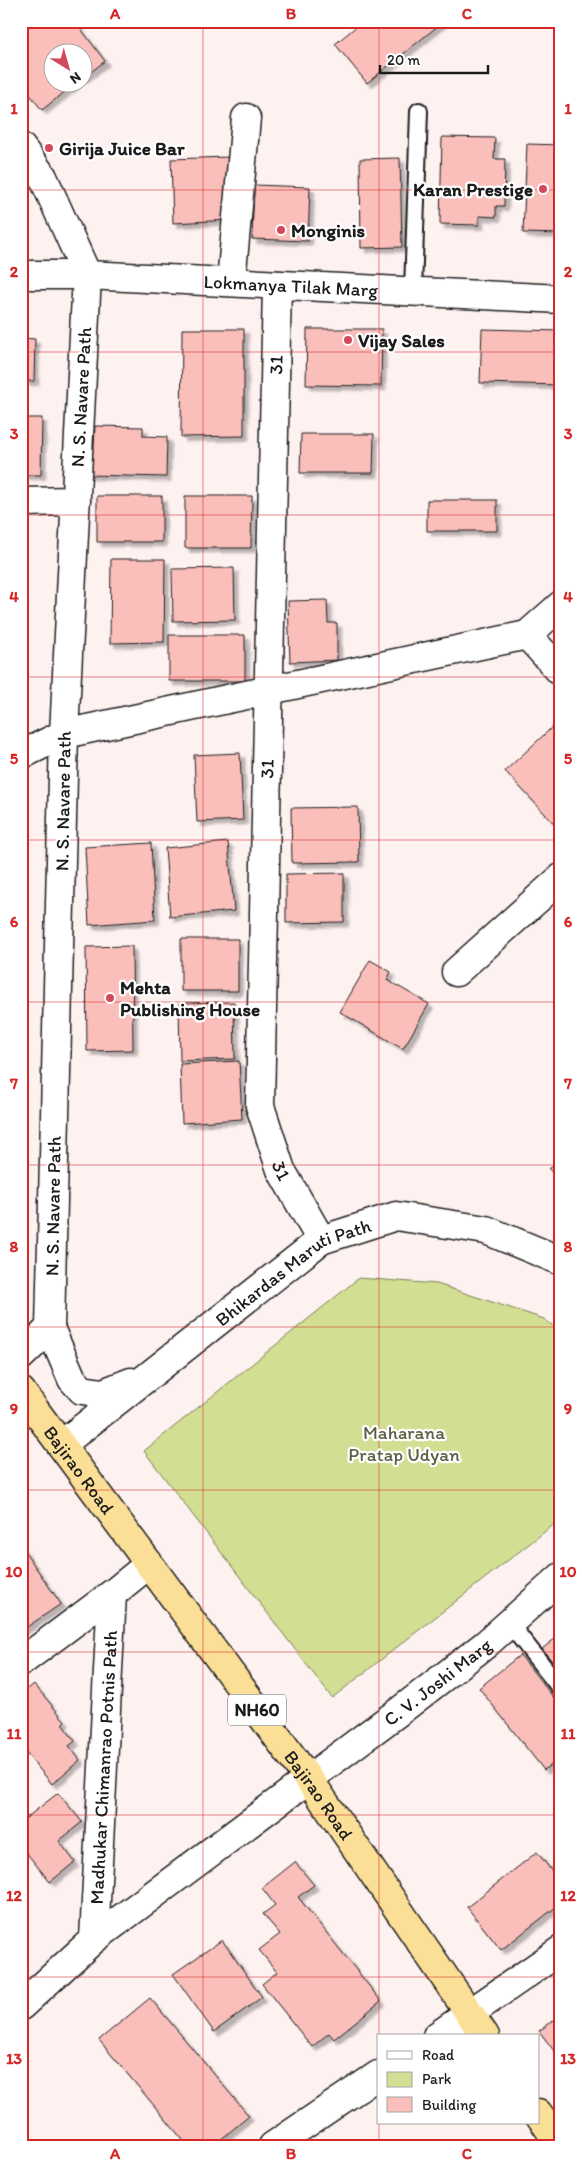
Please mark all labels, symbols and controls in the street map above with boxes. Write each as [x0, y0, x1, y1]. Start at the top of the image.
text: A [109, 4, 121, 23]
text: B [286, 4, 297, 23]
text: C [462, 4, 473, 23]
north arrow [42, 42, 92, 92]
scale bar [380, 42, 487, 74]
text: 20 m [387, 51, 421, 69]
text: N [67, 68, 84, 88]
text: 1 [10, 99, 18, 118]
text: 1 [564, 99, 572, 118]
place label: Girija Juice Bar [59, 137, 185, 160]
marker: Girija Juice Bar [43, 142, 55, 154]
place label: Karan Prestige [413, 178, 533, 201]
marker: Karan Prestige [537, 183, 549, 195]
place label: Monginis [291, 219, 366, 242]
marker: Monginis [275, 224, 287, 236]
text: 2 [10, 262, 19, 281]
text: 2 [564, 262, 573, 281]
street label: Lokmanya Tilak Marg [203, 269, 379, 301]
street label: N. S. Navare Path [66, 326, 96, 468]
place label: Vijay Sales [358, 329, 445, 352]
marker: Vijay Sales [342, 334, 354, 346]
street label: 31 [264, 355, 288, 375]
text: 3 [10, 424, 19, 443]
text: 3 [564, 424, 573, 443]
text: 4 [9, 587, 19, 606]
text: 4 [563, 587, 573, 606]
street label: N. S. Navare Path [50, 730, 76, 871]
text: 5 [10, 749, 19, 768]
text: 5 [564, 749, 573, 768]
street label: 31 [255, 759, 279, 779]
text: 6 [10, 912, 19, 931]
text: 6 [564, 912, 573, 931]
place label: Mehta Publishing House [120, 976, 260, 1021]
marker: Mehta Publishing House [104, 992, 116, 1004]
text: 7 [9, 1074, 18, 1093]
text: 7 [563, 1074, 572, 1093]
street label: N. S. Navare Path [40, 1135, 66, 1276]
street label: 31 [267, 1158, 296, 1185]
street label: Bhikardas Maruti Path [210, 1213, 374, 1331]
text: 8 [10, 1237, 19, 1256]
text: 8 [564, 1237, 573, 1256]
text: 9 [10, 1399, 18, 1418]
text: 9 [564, 1399, 572, 1418]
street label: Bajirao Road [39, 1421, 120, 1519]
park label: Maharana Pratap Udyan [348, 1421, 460, 1466]
text: 10 [5, 1562, 23, 1581]
text: 10 [559, 1562, 577, 1581]
street label: Madhukar Chimanrao Potnis Path [84, 1629, 122, 1905]
street label: C. V. Joshi Marg [379, 1633, 496, 1731]
road number: NH60 [228, 1694, 286, 1726]
text: 11 [7, 1724, 22, 1743]
text: 11 [561, 1724, 576, 1743]
street label: Bajirao Road [280, 1746, 359, 1845]
text: 12 [6, 1886, 23, 1905]
text: 12 [560, 1886, 577, 1905]
legend [377, 2034, 540, 2124]
text: Road [422, 2046, 455, 2064]
text: 13 [6, 2049, 22, 2068]
text: 13 [560, 2049, 576, 2068]
text: Park [422, 2070, 452, 2088]
text: Building [422, 2096, 476, 2114]
text: A [109, 2144, 121, 2163]
text: B [286, 2144, 297, 2163]
text: C [462, 2144, 473, 2163]

